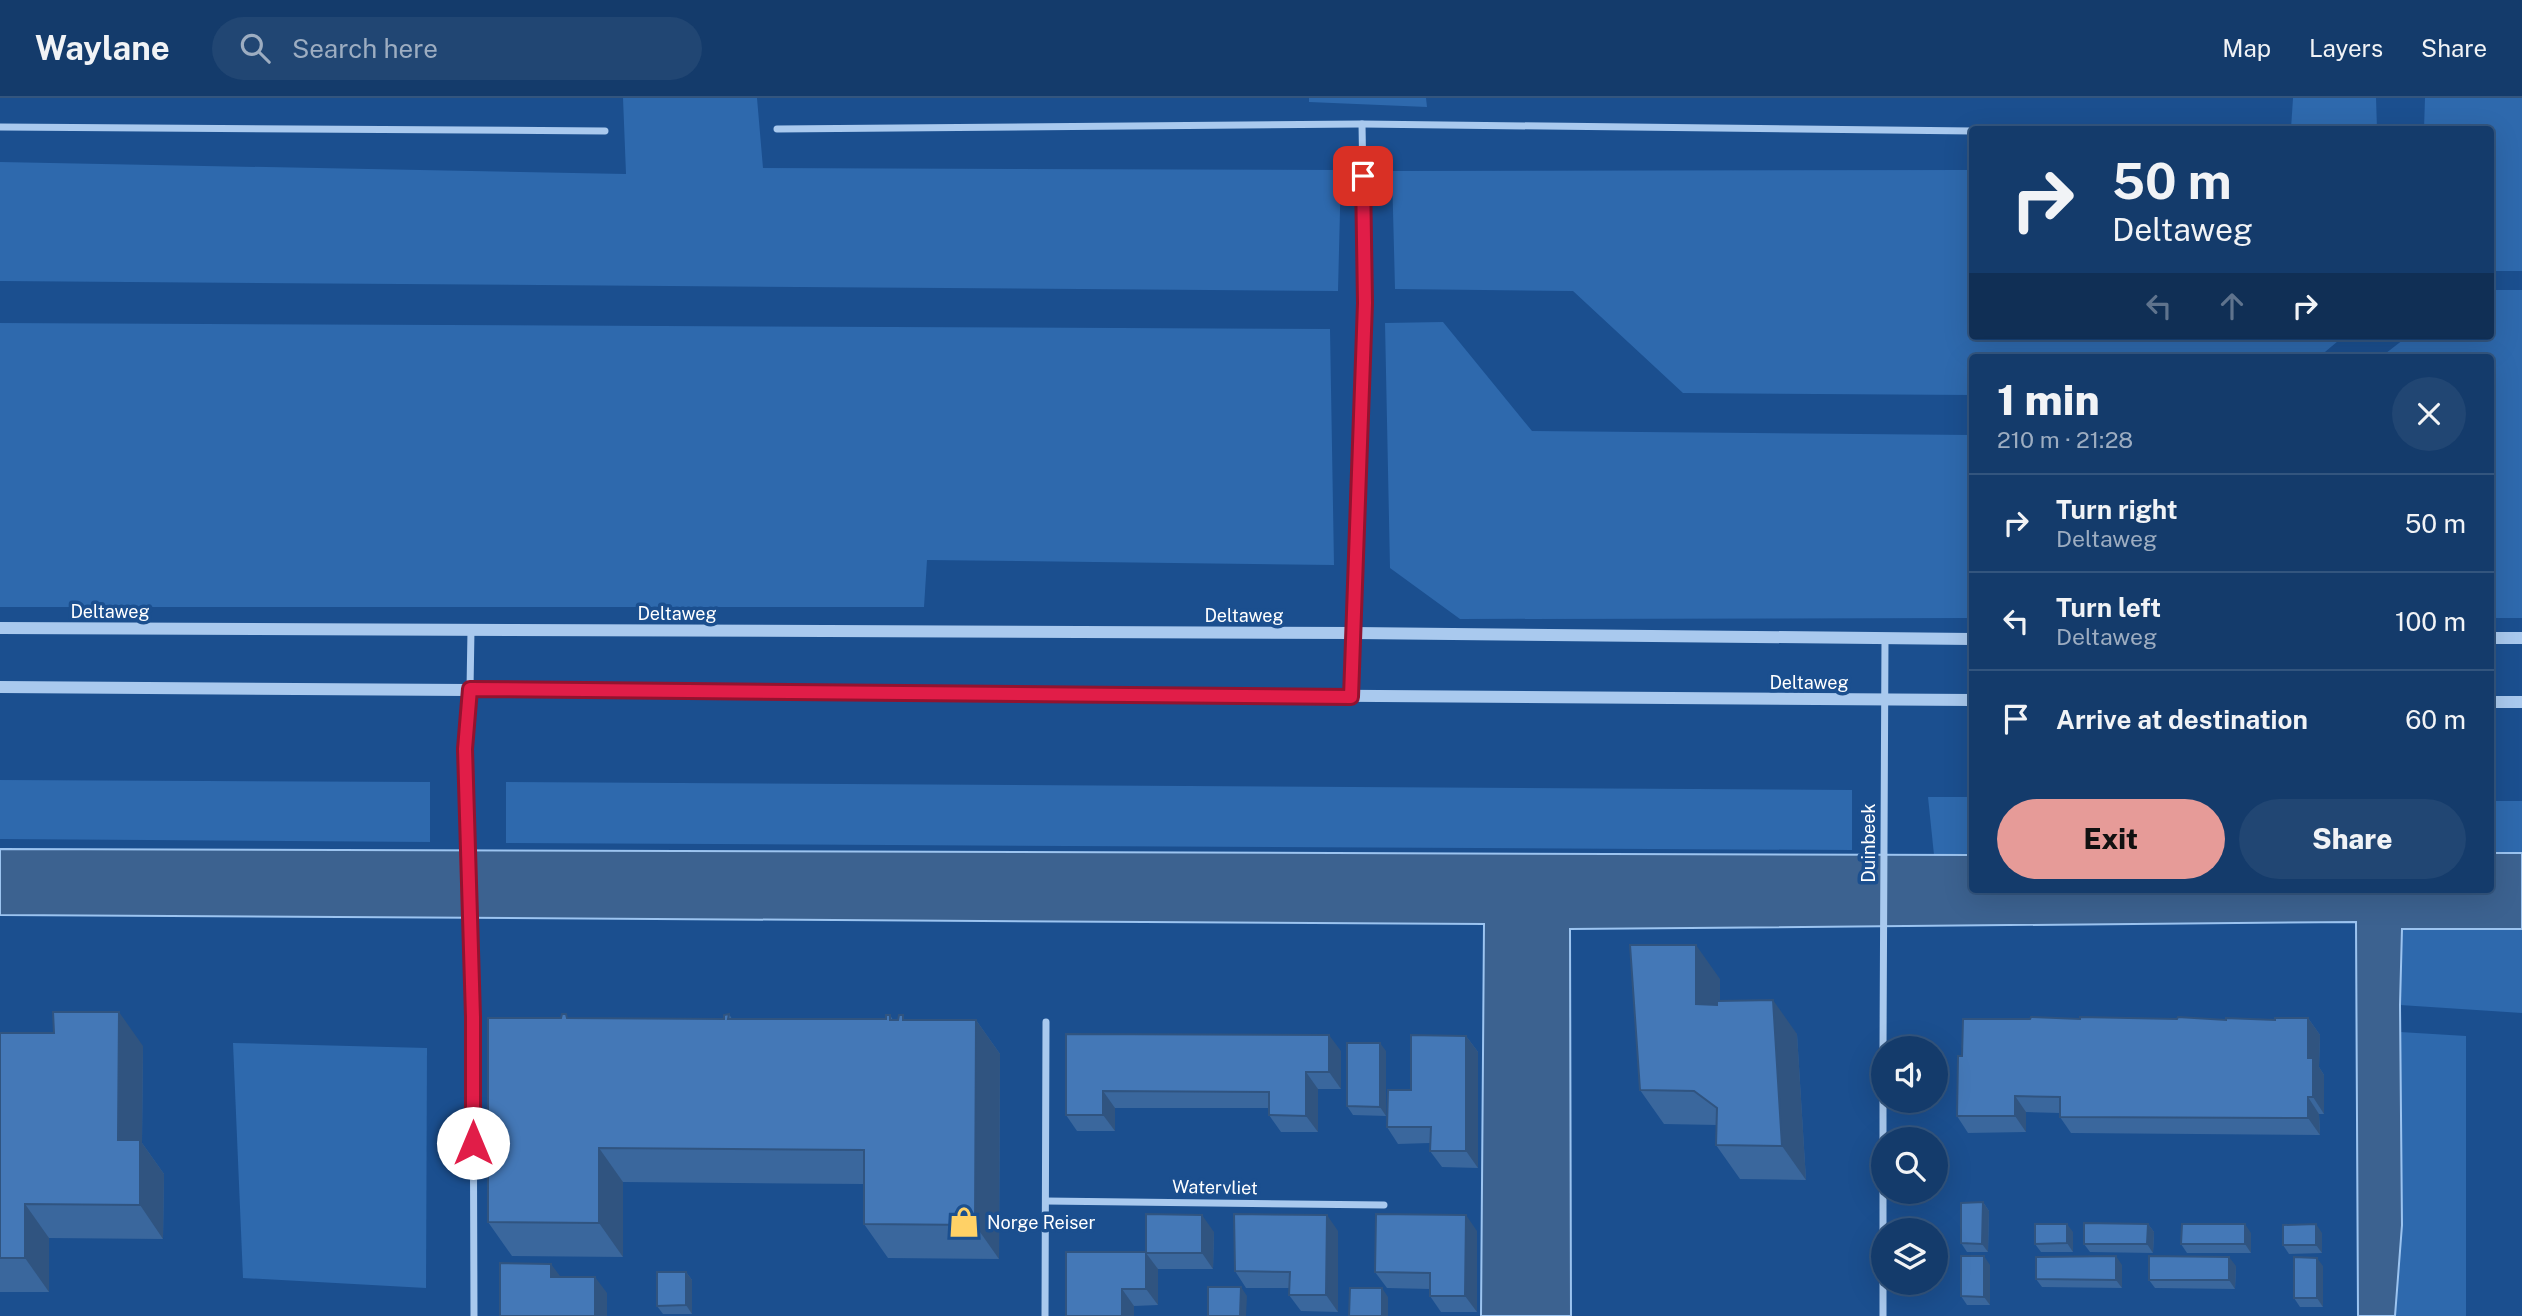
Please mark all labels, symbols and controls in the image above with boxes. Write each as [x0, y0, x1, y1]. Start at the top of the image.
search box [212, 17, 702, 80]
text: Waylane [35, 29, 170, 67]
icon: search [236, 29, 274, 67]
text: Search here [292, 33, 438, 64]
text: Map [2222, 34, 2271, 62]
text: Layers [2309, 34, 2383, 62]
text: Share [2421, 34, 2487, 62]
pin [1333, 146, 1393, 206]
text: 50 m [2112, 152, 2232, 210]
icon: right [1997, 154, 2088, 245]
icon: arrive [1344, 157, 1382, 195]
text: Deltaweg [2112, 211, 2253, 248]
icon: left [2140, 287, 2178, 325]
icon: ahead [2213, 287, 2251, 325]
icon: right [2286, 287, 2324, 325]
text: 1 min [1997, 375, 2100, 424]
button: close [2392, 377, 2466, 451]
text: 210 m · 21:28 [1997, 426, 2133, 453]
text: Turn right [2056, 494, 2178, 525]
icon: right [1997, 504, 2035, 542]
text: 50 m [2405, 508, 2466, 539]
text: Deltaweg [2056, 525, 2157, 552]
text: Turn left [2056, 592, 2161, 623]
street label: Deltaweg [70, 601, 150, 622]
icon: left [1997, 602, 2035, 640]
street label: Deltaweg [637, 603, 717, 624]
street label: Deltaweg [1204, 605, 1284, 626]
text: 100 m [2395, 606, 2466, 637]
text: Deltaweg [2056, 623, 2157, 650]
street label: Deltaweg [1769, 672, 1849, 693]
icon: arrive [1997, 700, 2035, 738]
text: Arrive at destination [2056, 704, 2308, 735]
text: 60 m [2405, 704, 2466, 735]
button: Exit [1997, 799, 2225, 879]
button: Share [2239, 799, 2466, 879]
street label: Duinbeek [1858, 803, 1879, 883]
map controls [1871, 1036, 1948, 1295]
button: sound [1871, 1036, 1948, 1113]
position arrow [436, 1106, 510, 1180]
button: search [1871, 1127, 1948, 1204]
street label: Watervliet [1172, 1176, 1258, 1198]
shop icon: Norge Reiser [947, 1205, 981, 1239]
place label: Norge Reiser [987, 1212, 1096, 1233]
button: layers [1871, 1218, 1948, 1295]

